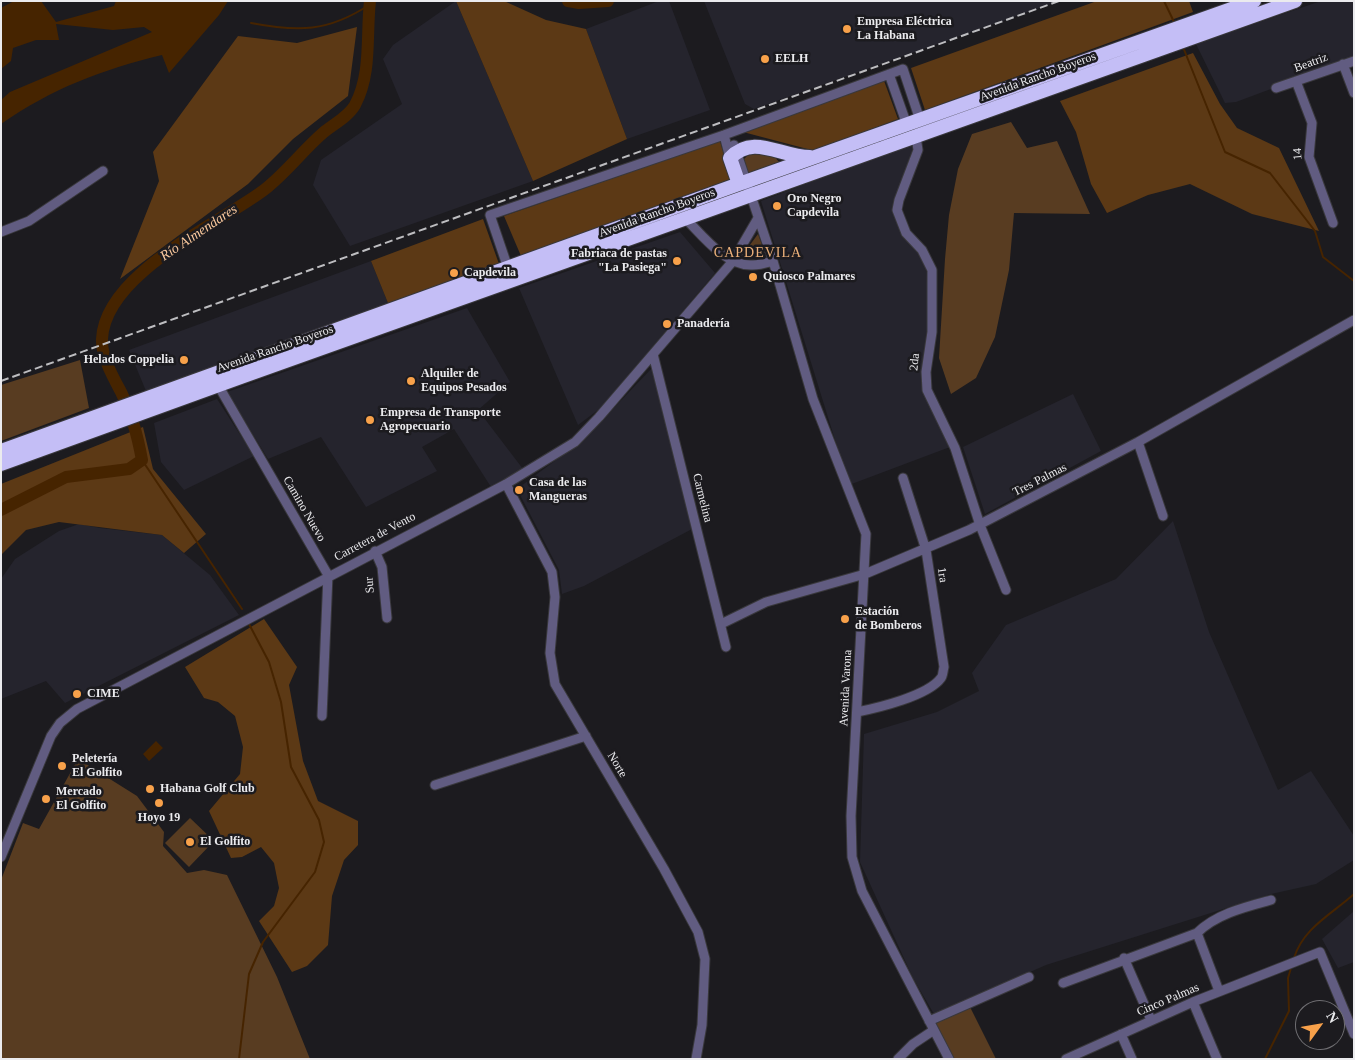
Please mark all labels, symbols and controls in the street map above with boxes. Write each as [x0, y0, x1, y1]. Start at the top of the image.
place label: Empresa Eléctrica La Habana [857, 15, 952, 43]
marker: Empresa Eléctrica La Habana [841, 23, 853, 35]
street label: Avenida Rancho Boyeros [978, 49, 1098, 105]
street label: Beatriz [1292, 50, 1330, 76]
place label: EELH [775, 52, 808, 66]
marker: EELH [759, 53, 771, 65]
street label: 14 [1290, 148, 1306, 160]
street label: Avenida Rancho Boyeros [597, 185, 717, 241]
place label: Oro Negro Capdevila [787, 192, 842, 220]
marker: Oro Negro Capdevila [771, 200, 783, 212]
water label: Río Almendares [157, 201, 241, 265]
district label: CAPDEVILA [713, 245, 803, 261]
place label: Fabriaca de pastas "La Pasiega" [571, 247, 667, 275]
marker: Fabriaca de pastas "La Pasiega" [671, 255, 683, 267]
place label: Capdevila [464, 266, 516, 280]
marker: Capdevila [448, 267, 460, 279]
place label: Quiosco Palmares [763, 270, 855, 284]
marker: Quiosco Palmares [747, 271, 759, 283]
place label: Panadería [677, 317, 730, 331]
marker: Panadería [661, 318, 673, 330]
street label: Avenida Rancho Boyeros [215, 322, 335, 376]
place label: Helados Coppelia [84, 353, 174, 367]
street label: 2da [907, 353, 923, 371]
marker: Helados Coppelia [178, 354, 190, 366]
place label: Alquiler de Equipos Pesados [421, 367, 507, 395]
marker: Alquiler de Equipos Pesados [405, 375, 417, 387]
place label: Empresa de Transporte Agropecuario [380, 406, 501, 434]
marker: Empresa de Transporte Agropecuario [364, 414, 376, 426]
street label: Tres Palmas [1011, 460, 1069, 500]
street label: Carmelina [689, 472, 715, 524]
street label: Camino Nuevo [280, 474, 328, 544]
place label: Casa de las Mangueras [529, 476, 587, 504]
marker: Casa de las Mangueras [513, 484, 525, 496]
street label: Carretera de Vento [332, 510, 418, 564]
street label: 1ra [934, 566, 950, 584]
street label: Sur [362, 576, 378, 594]
place label: Estación de Bomberos [855, 605, 922, 633]
marker: Estación de Bomberos [839, 613, 851, 625]
street label: Avenida Varona [837, 649, 855, 727]
place label: CIME [87, 687, 120, 701]
marker: CIME [71, 688, 83, 700]
street label: Norte [604, 750, 630, 780]
place label: Peletería El Golfito [72, 752, 122, 780]
marker: Peletería El Golfito [56, 760, 68, 772]
place label: Habana Golf Club [160, 782, 255, 796]
marker: Habana Golf Club [144, 783, 156, 795]
place label: Mercado El Golfito [56, 785, 106, 813]
marker: Mercado El Golfito [40, 793, 52, 805]
marker: Hoyo 19 [153, 797, 165, 809]
place label: Hoyo 19 [138, 811, 180, 825]
place label: El Golfito [200, 835, 250, 849]
marker: El Golfito [184, 836, 196, 848]
street label: Cinco Palmas [1135, 980, 1201, 1020]
north arrow [1295, 1000, 1345, 1050]
text: N [1323, 1009, 1341, 1026]

